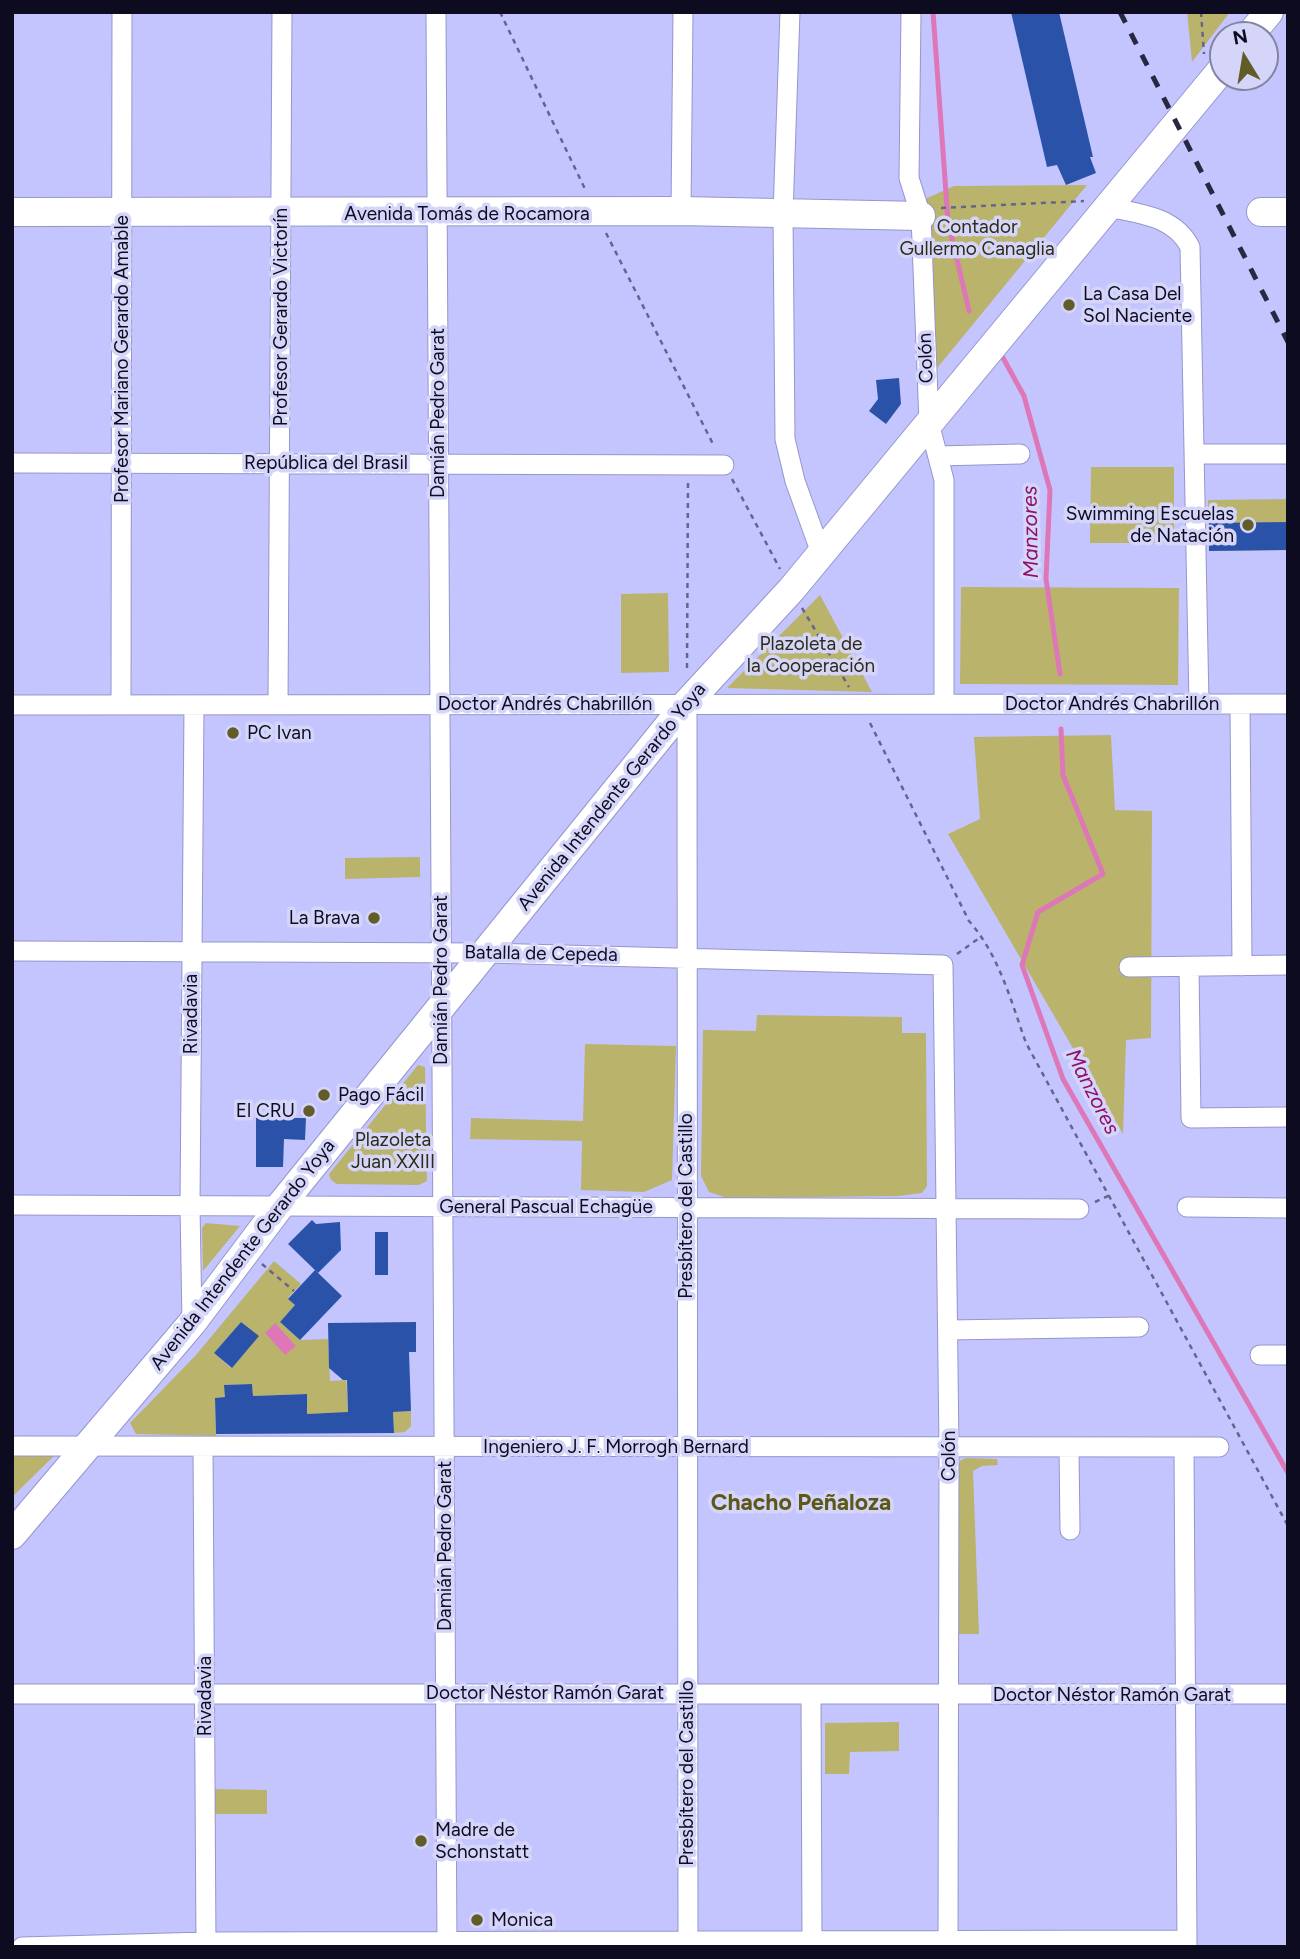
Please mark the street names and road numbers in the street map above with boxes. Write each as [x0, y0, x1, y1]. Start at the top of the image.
street label: Avenida Tomás de Rocamora [344, 203, 590, 225]
street label: Profesor Gerardo Victorín [270, 208, 292, 426]
street label: Profesor Mariano Gerardo Amable [111, 215, 133, 503]
street label: Damián Pedro Garat [427, 328, 449, 498]
street label: Colón [914, 332, 938, 384]
street label: República del Brasil [244, 452, 408, 474]
street label: Avenida Intendente Gerardo Yoya [513, 679, 711, 915]
street label: Doctor Andrés Chabrillón [438, 693, 652, 715]
street label: Doctor Andrés Chabrillón [1005, 693, 1219, 715]
street label: Damián Pedro Garat [430, 895, 452, 1065]
street label: Batalla de Cepeda [464, 941, 618, 967]
street label: Rivadavia [180, 974, 202, 1054]
street label: Presbítero del Castillo [675, 1113, 697, 1299]
street label: Avenida Intendente Gerardo Yoya [146, 1135, 340, 1375]
street label: General Pascual Echagüe [439, 1196, 653, 1218]
street label: Colón [938, 1431, 960, 1481]
street label: Ingeniero J. F. Morrogh Bernard [483, 1436, 749, 1458]
street label: Damián Pedro Garat [434, 1461, 456, 1631]
street label: Rivadavia [194, 1656, 216, 1736]
street label: Presbítero del Castillo [676, 1680, 698, 1866]
street label: Doctor Néstor Ramón Garat [426, 1682, 664, 1704]
street label: Doctor Néstor Ramón Garat [993, 1684, 1231, 1706]

